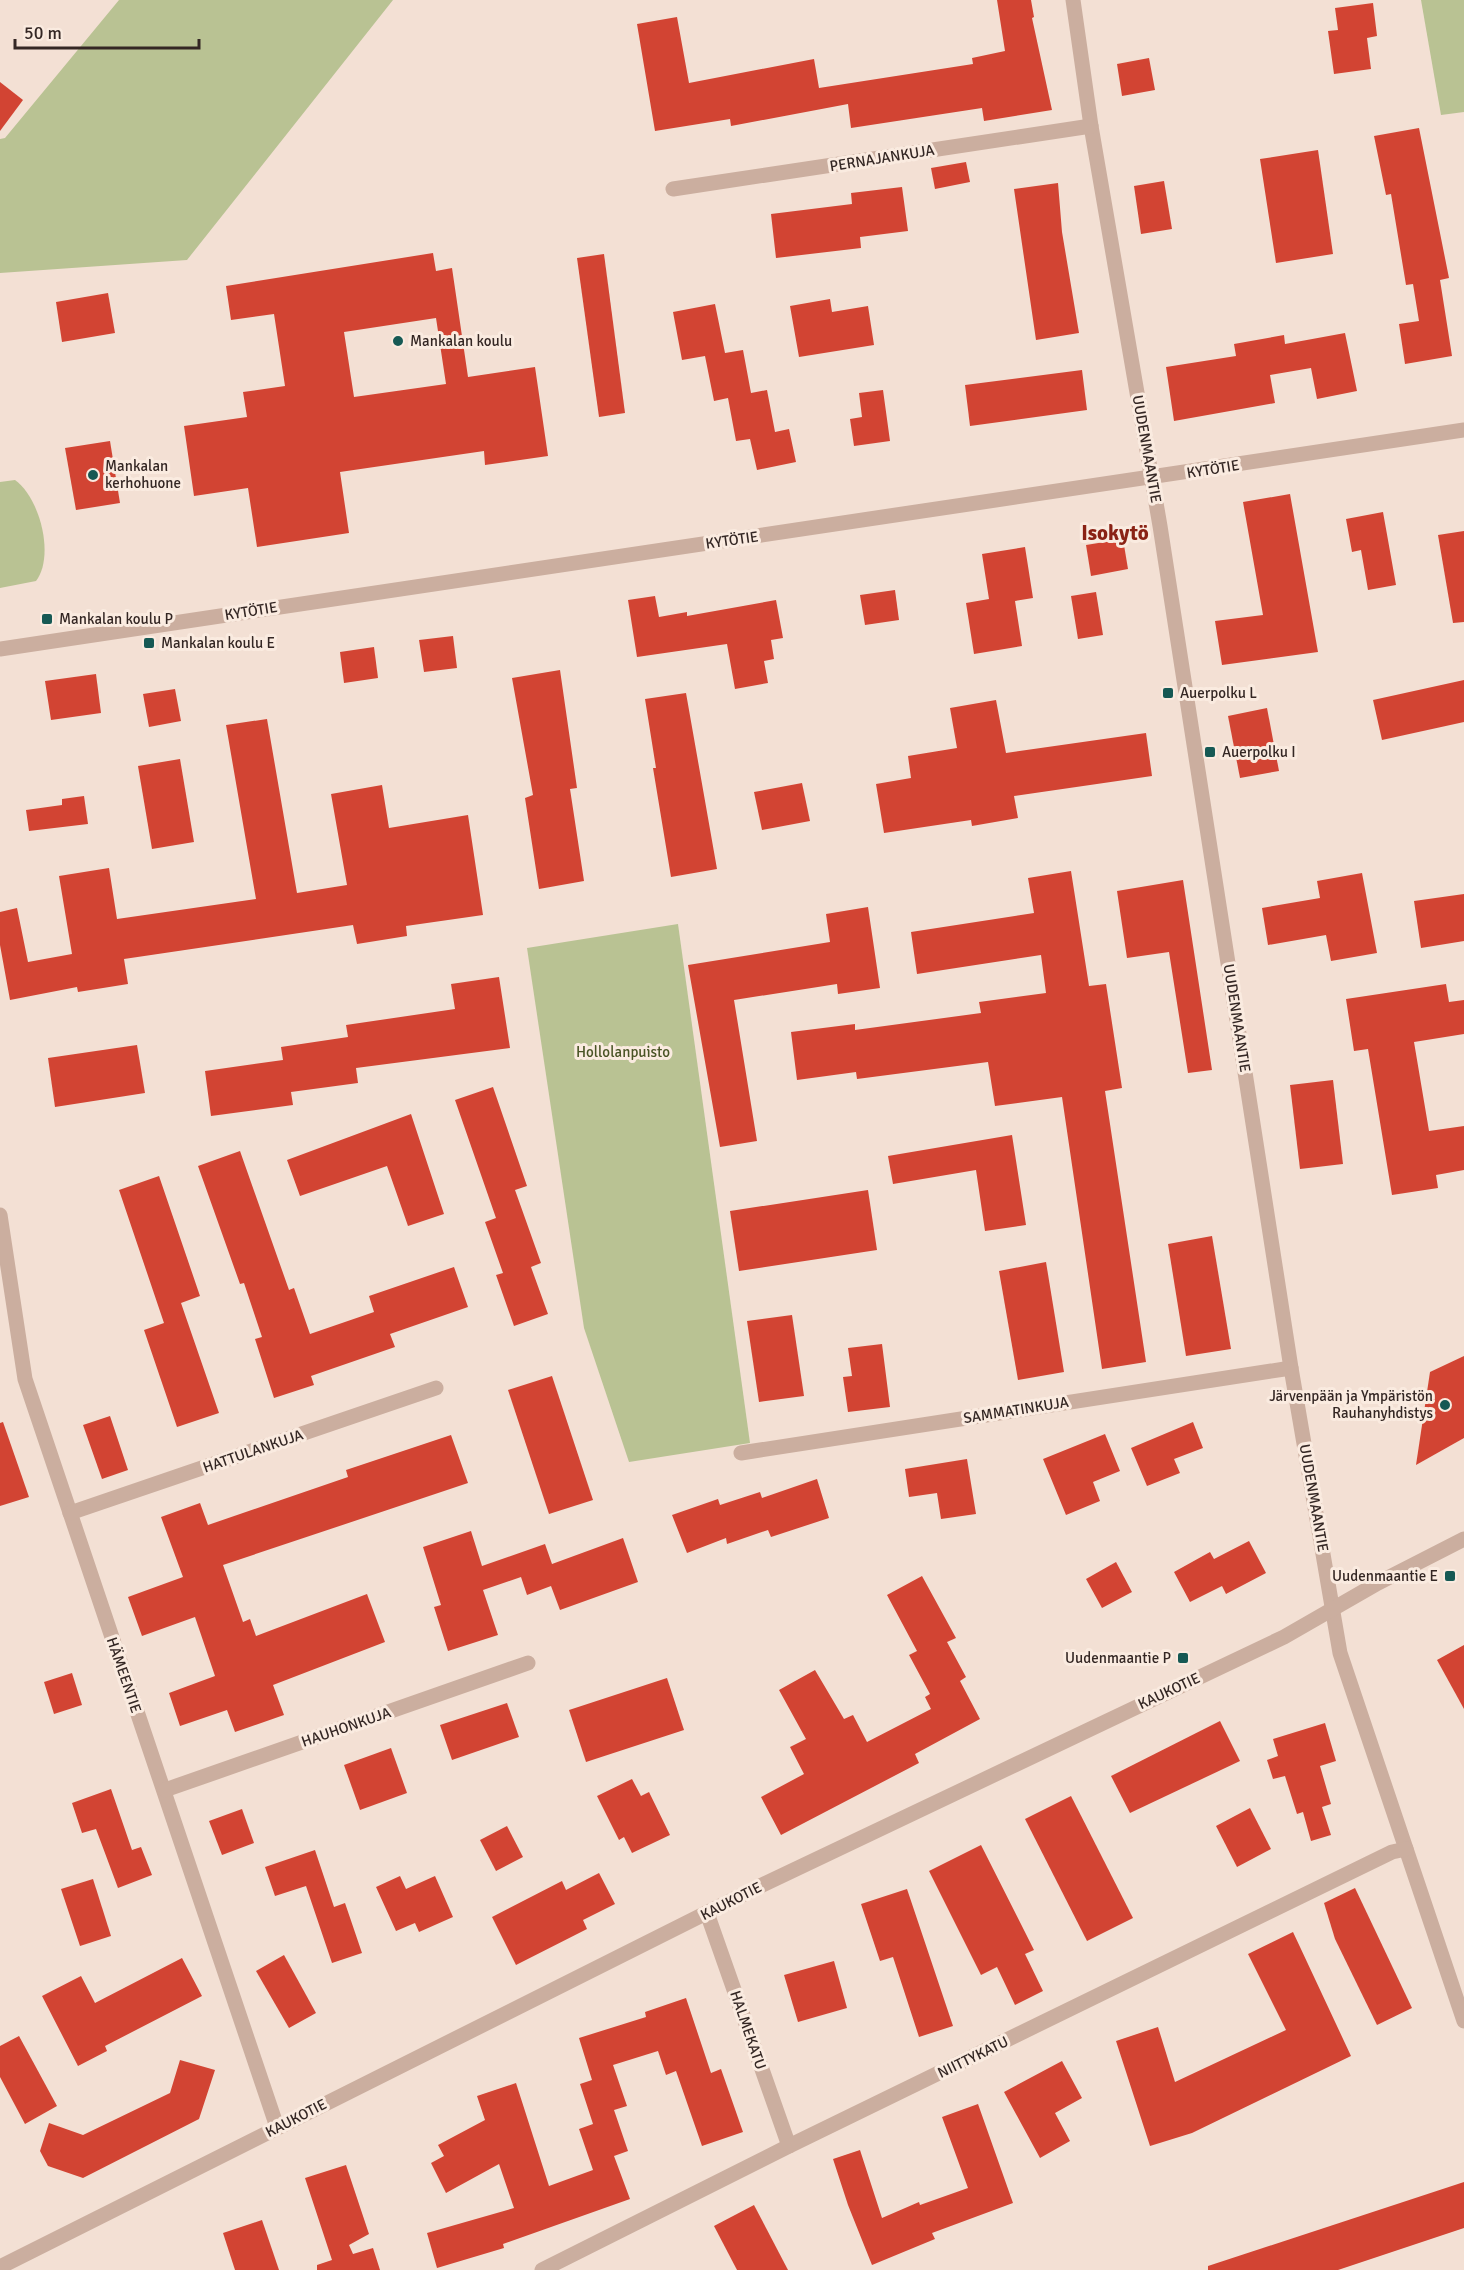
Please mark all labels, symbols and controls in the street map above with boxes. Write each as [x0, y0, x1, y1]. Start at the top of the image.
scale bar [15, 12, 200, 50]
text: 50 m [24, 22, 62, 44]
street label: PERNAJANKUJA [828, 141, 936, 175]
place label: Mankalan koulu [410, 332, 512, 350]
marker: Mankalan koulu [391, 334, 405, 348]
street label: UUDENMAANTIE [1129, 394, 1165, 504]
street label: KYTÖTIE [1185, 456, 1241, 482]
place label: Mankalan kerhohuone [105, 457, 181, 492]
marker: Mankalan kerhohuone [86, 468, 100, 482]
district label: Isokytö [1081, 520, 1149, 546]
street label: KYTÖTIE [704, 527, 760, 553]
street label: KYTÖTIE [223, 598, 279, 624]
place label: Mankalan koulu P [59, 610, 173, 628]
marker: Mankalan koulu P [40, 612, 54, 626]
place label: Mankalan koulu E [161, 634, 275, 652]
marker: Mankalan koulu E [142, 636, 156, 650]
place label: Auerpolku L [1180, 684, 1257, 702]
marker: Auerpolku L [1161, 686, 1175, 700]
place label: Auerpolku I [1222, 743, 1296, 761]
marker: Auerpolku I [1203, 745, 1217, 759]
street label: UUDENMAANTIE [1220, 963, 1254, 1073]
park label: Hollolanpuisto [576, 1043, 670, 1061]
place label: Järvenpään ja Ympäristön Rauhanyhdistys [1269, 1387, 1433, 1422]
street label: SAMMATINKUJA [962, 1393, 1070, 1427]
marker: Järvenpään ja Ympäristön Rauhanyhdistys [1438, 1398, 1452, 1412]
street label: HATTULANKUJA [200, 1425, 306, 1477]
street label: UUDENMAANTIE [1296, 1443, 1332, 1553]
place label: Uudenmaantie E [1332, 1567, 1438, 1585]
marker: Uudenmaantie E [1443, 1569, 1457, 1583]
street label: HÄMEENTIE [103, 1635, 145, 1715]
place label: Uudenmaantie P [1065, 1649, 1171, 1667]
marker: Uudenmaantie P [1176, 1651, 1190, 1665]
street label: KAUKOTIE [1135, 1669, 1203, 1713]
street label: HAUHONKUJA [299, 1703, 393, 1751]
street label: KAUKOTIE [697, 1878, 765, 1924]
street label: HALMEKATU [726, 1988, 770, 2072]
street label: NIITTYKATU [935, 2032, 1011, 2082]
street label: KAUKOTIE [262, 2095, 330, 2141]

